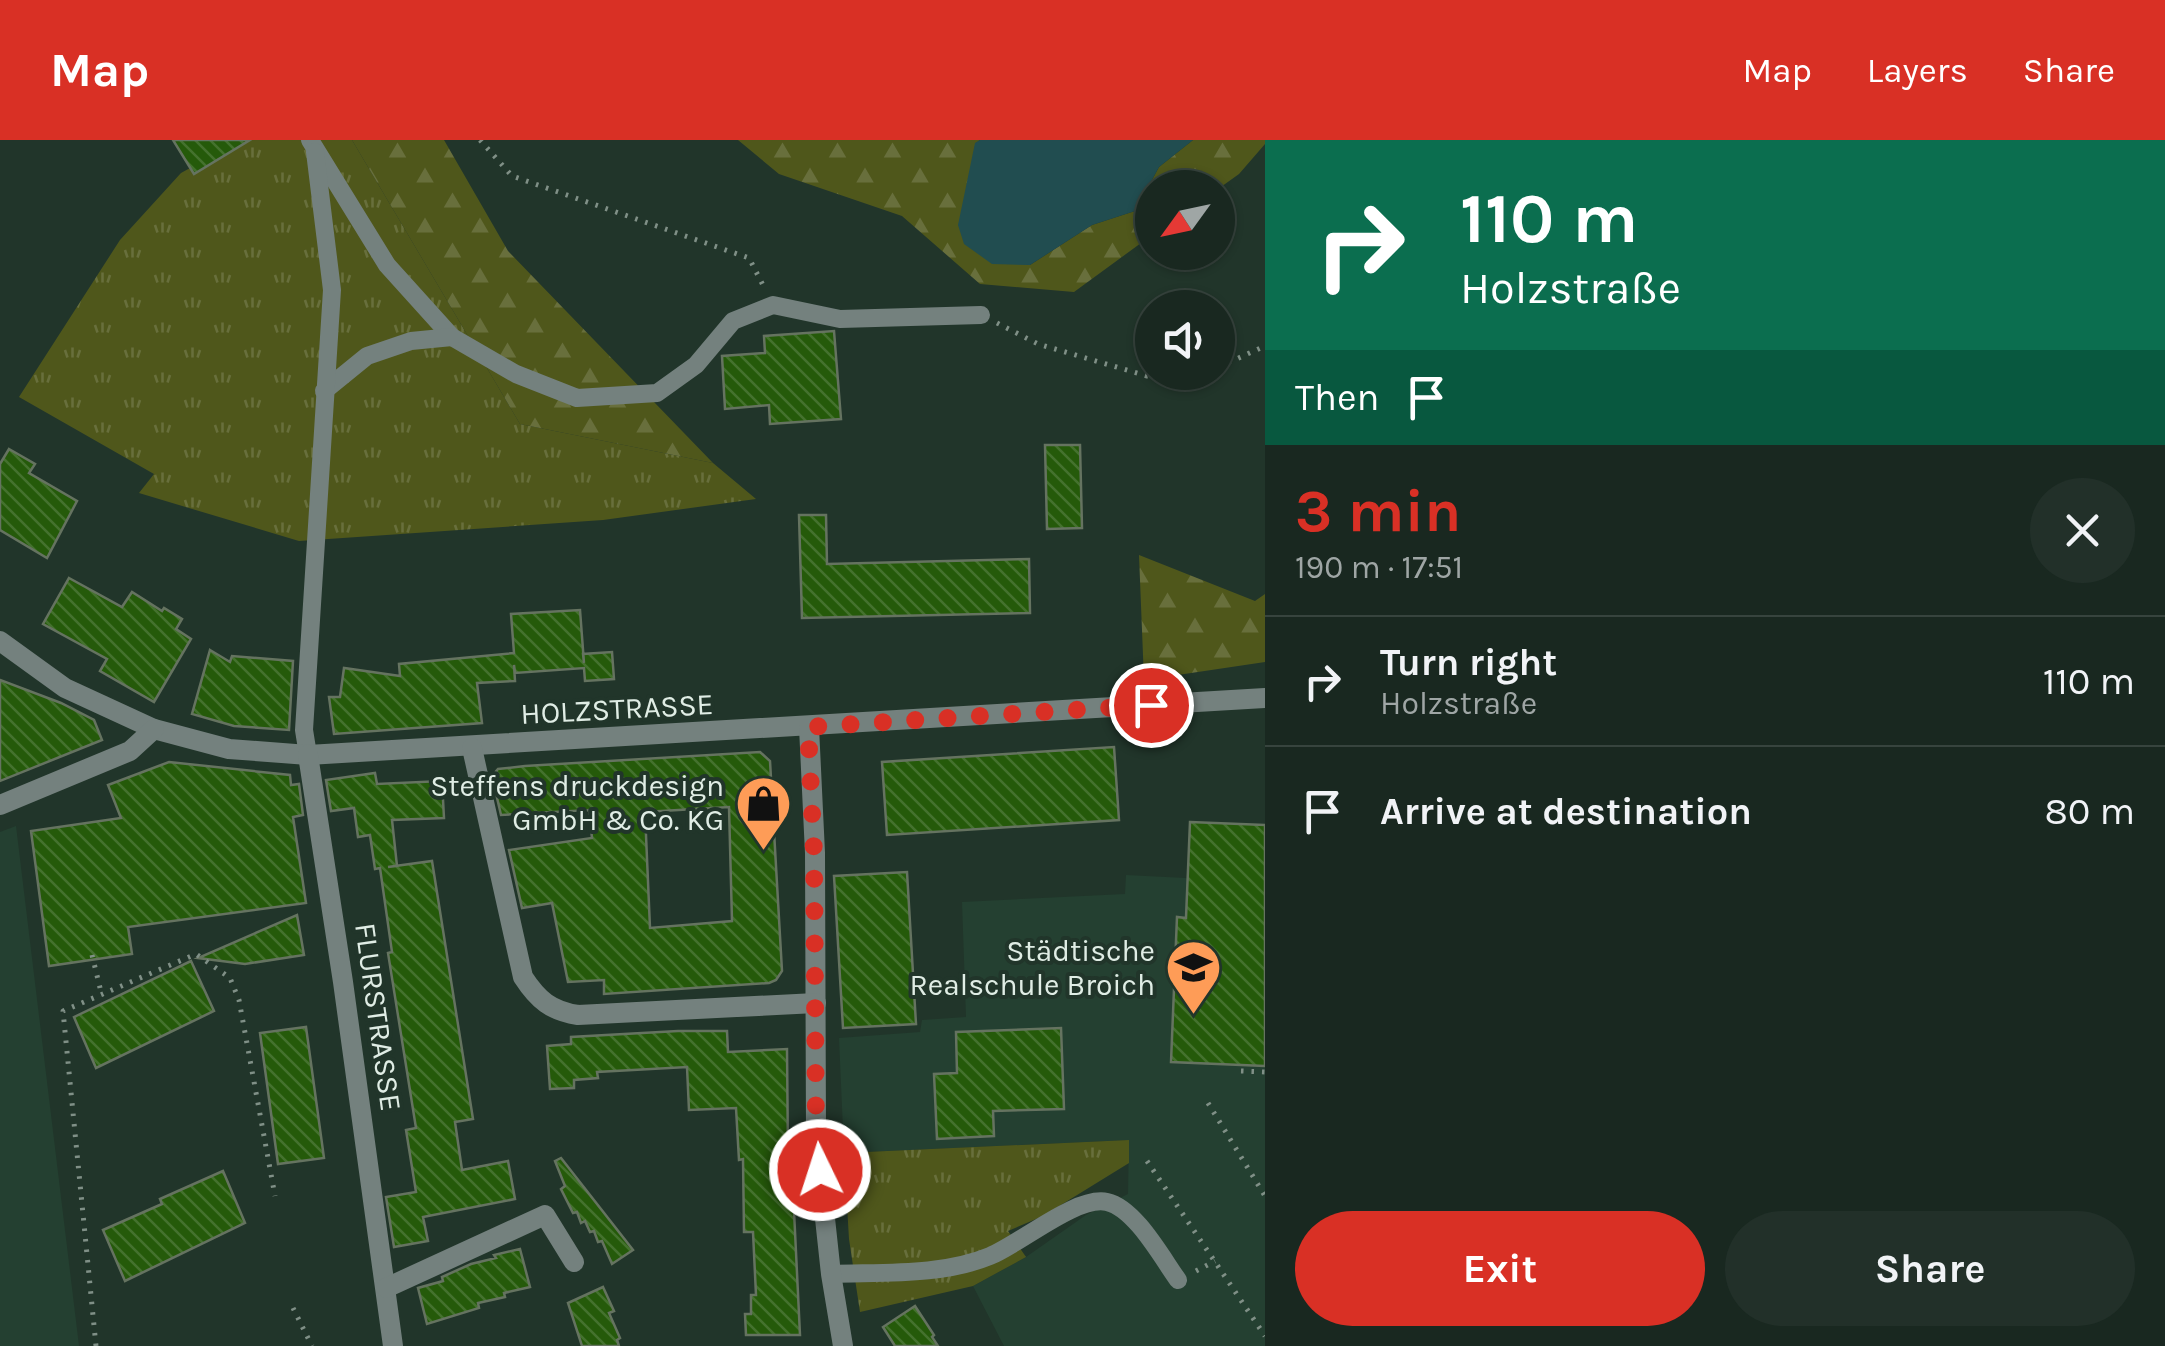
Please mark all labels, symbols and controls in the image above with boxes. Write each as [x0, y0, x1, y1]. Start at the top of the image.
text: Map [50, 42, 149, 98]
text: Map [1742, 50, 1812, 91]
text: Layers [1867, 50, 1968, 91]
text: Share [2023, 50, 2115, 91]
north arrow [1135, 170, 1235, 270]
map controls [1135, 170, 1235, 390]
text: 110 m [1460, 178, 1638, 260]
icon: right [1295, 180, 1425, 310]
text: Holzstraße [1460, 262, 1681, 314]
button: sound [1135, 290, 1235, 390]
icon: arrive [1399, 370, 1454, 425]
text: Then [1295, 375, 1379, 420]
text: 3 min [1295, 476, 1462, 546]
button: close [2030, 478, 2135, 583]
text: 190 m · 17:51 [1295, 549, 1463, 586]
text: Turn right [1380, 640, 1557, 685]
icon: right [1295, 654, 1350, 709]
text: 110 m [2043, 659, 2135, 704]
pin [1109, 663, 1194, 748]
icon: arrive [1124, 678, 1179, 733]
text: Holzstraße [1380, 685, 1537, 722]
street label: HOLZSTRASSE [520, 686, 714, 732]
place label: Steffens druckdesign GmbH & Co. KG [430, 768, 724, 838]
shop icon: Steffens druckdesign GmbH & Co. KG [733, 773, 793, 852]
icon: arrive [1295, 784, 1350, 839]
text: Arrive at destination [1380, 789, 1752, 834]
text: 80 m [2045, 789, 2135, 834]
street label: FLURSTRASSE [347, 921, 409, 1113]
place label: Städtische Realschule Broich [909, 933, 1155, 1003]
school or university icon: Städtische Realschule Broich [1164, 938, 1224, 1017]
position arrow [768, 1118, 872, 1222]
button: Exit [1295, 1211, 1705, 1326]
button: Share [1725, 1211, 2135, 1326]

